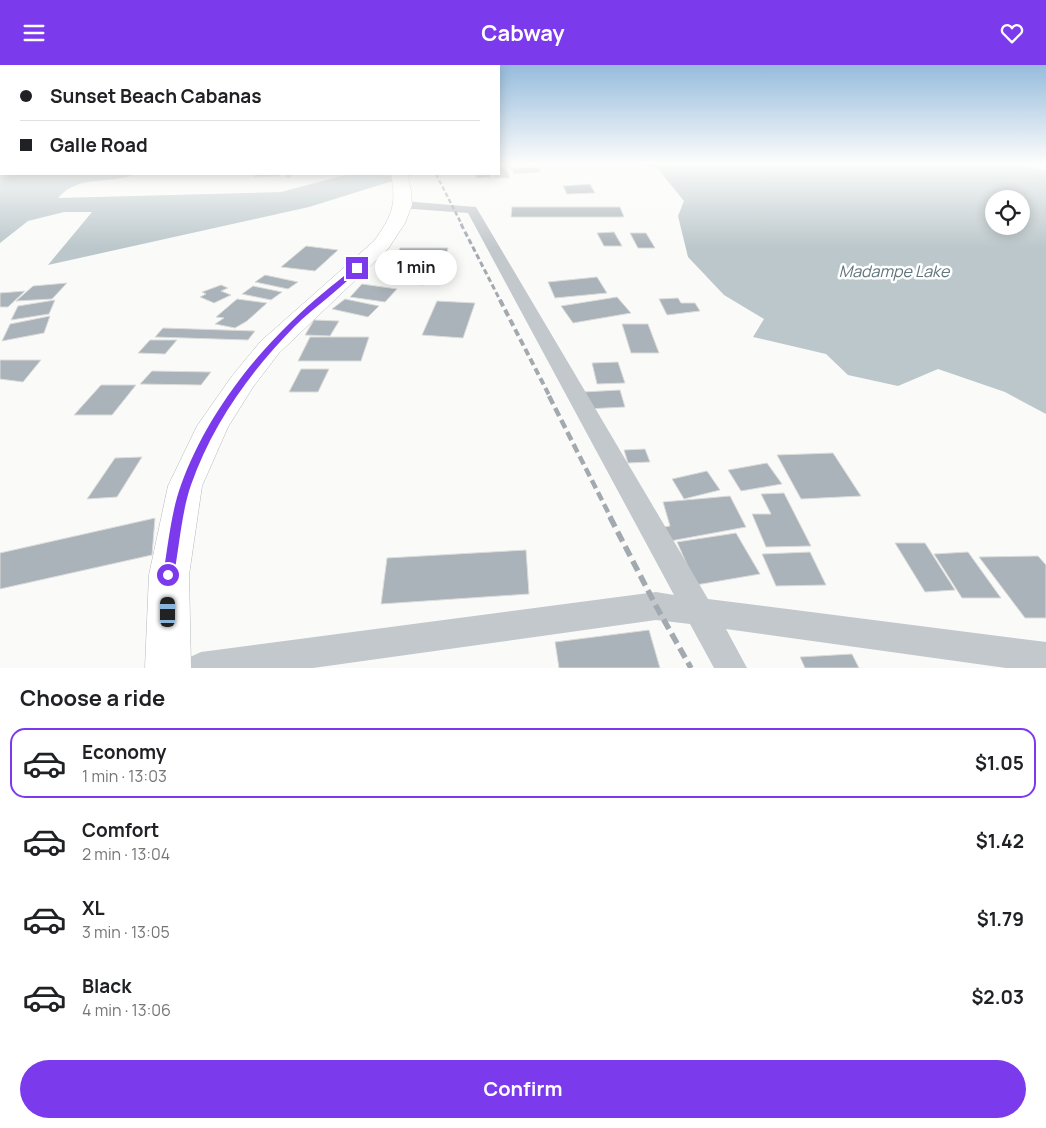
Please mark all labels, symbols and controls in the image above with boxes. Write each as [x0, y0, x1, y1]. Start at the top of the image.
text: Cabway [481, 18, 565, 48]
icon: menu [20, 19, 48, 47]
icon: heart [998, 19, 1026, 47]
text: Sunset Beach Cabanas [50, 83, 262, 109]
text: Galle Road [50, 132, 148, 158]
map controls [985, 190, 1030, 235]
button: locate [985, 190, 1030, 235]
callout: 1 min [374, 251, 457, 285]
text: 1 min [396, 256, 436, 278]
route end [346, 257, 368, 279]
water label: Madampe Lake [839, 260, 951, 282]
route start [157, 564, 179, 586]
car [160, 597, 175, 627]
text: Choose a ride [20, 683, 165, 713]
text: Economy [82, 739, 166, 765]
icon: car [22, 741, 67, 786]
text: $1.05 [975, 750, 1024, 776]
text: 1 min · 13:03 [82, 765, 167, 787]
text: Comfort [82, 817, 159, 843]
icon: car [22, 819, 67, 864]
text: $1.42 [976, 828, 1024, 854]
text: 2 min · 13:04 [82, 843, 170, 865]
text: XL [82, 895, 105, 921]
icon: car [22, 897, 67, 942]
text: $1.79 [977, 906, 1024, 932]
text: 3 min · 13:05 [82, 921, 170, 943]
text: Black [82, 973, 131, 999]
icon: car [22, 975, 67, 1020]
text: $2.03 [971, 984, 1024, 1010]
text: 4 min · 13:06 [82, 999, 171, 1021]
button: Confirm [20, 1060, 1026, 1118]

